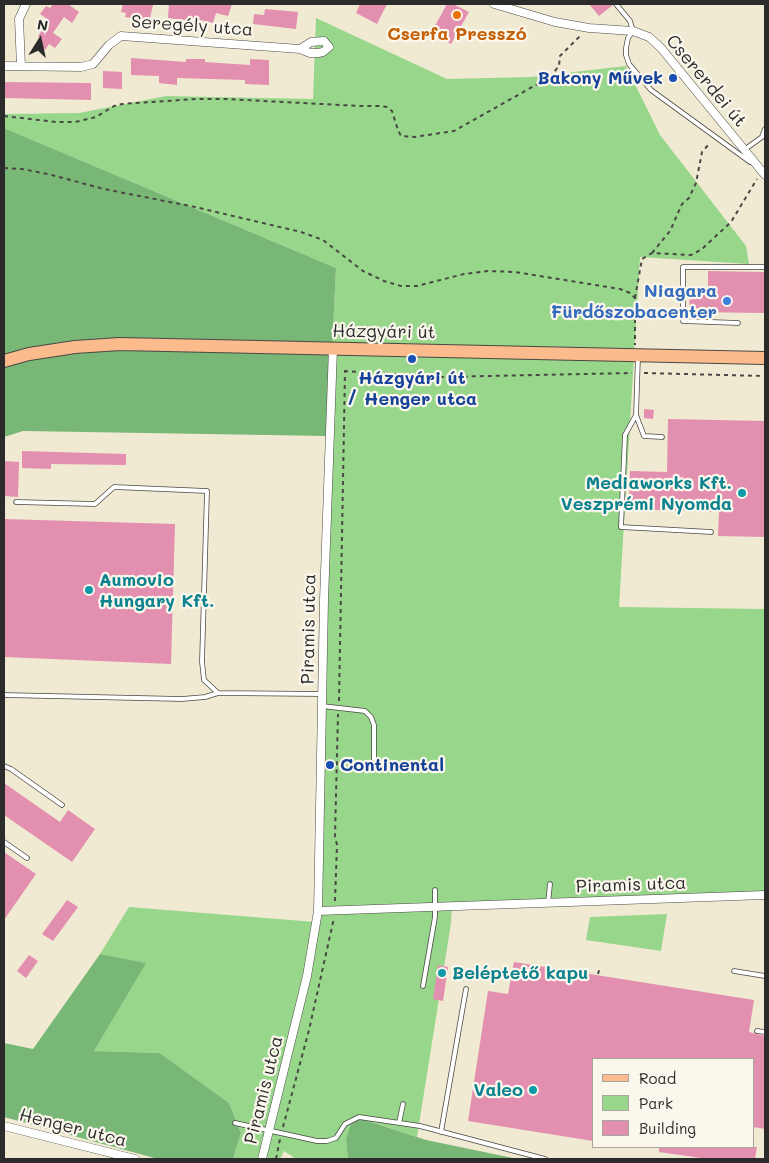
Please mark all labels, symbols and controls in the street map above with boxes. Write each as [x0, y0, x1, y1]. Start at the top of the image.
marker: Cserfa Presszó [451, 9, 463, 21]
street label: Seregély utca [130, 11, 254, 41]
text: N [36, 14, 50, 35]
north arrow [15, 15, 65, 65]
place label: Cserfa Presszó [387, 23, 527, 45]
street label: Csererdei út [661, 31, 751, 131]
place label: Bakony Művek [538, 67, 663, 89]
marker: Bakony Művek [667, 72, 679, 84]
place label: Niagara Fürdőszobacenter [551, 280, 717, 322]
marker: Niagara Fürdőszobacenter [721, 295, 733, 307]
street label: Házgyári út [332, 320, 436, 344]
marker: Házgyári út / Henger utca [406, 353, 418, 365]
place label: Házgyári út / Henger utca [347, 367, 477, 409]
place label: Mediaworks Kft. Veszprémi Nyomda [561, 472, 732, 514]
marker: Mediaworks Kft. Veszprémi Nyomda [736, 487, 748, 499]
place label: Aumovio Hungary Kft. [99, 569, 215, 612]
street label: Piramis utca [297, 573, 321, 685]
marker: Aumovio Hungary Kft. [83, 584, 95, 596]
place label: Continental [340, 754, 444, 776]
marker: Continental [324, 759, 336, 771]
street label: Piramis utca [575, 872, 687, 898]
place label: Beléptető kapu [452, 962, 588, 984]
marker: Beléptető kapu [436, 967, 448, 979]
street label: Piramis utca [240, 1034, 288, 1146]
legend [592, 1058, 754, 1148]
text: Road [639, 1068, 676, 1088]
place label: Valeo [474, 1079, 523, 1101]
marker: Valeo [527, 1084, 539, 1096]
text: Park [639, 1093, 673, 1113]
street label: Henger utca [17, 1104, 129, 1152]
text: Building [639, 1118, 696, 1138]

